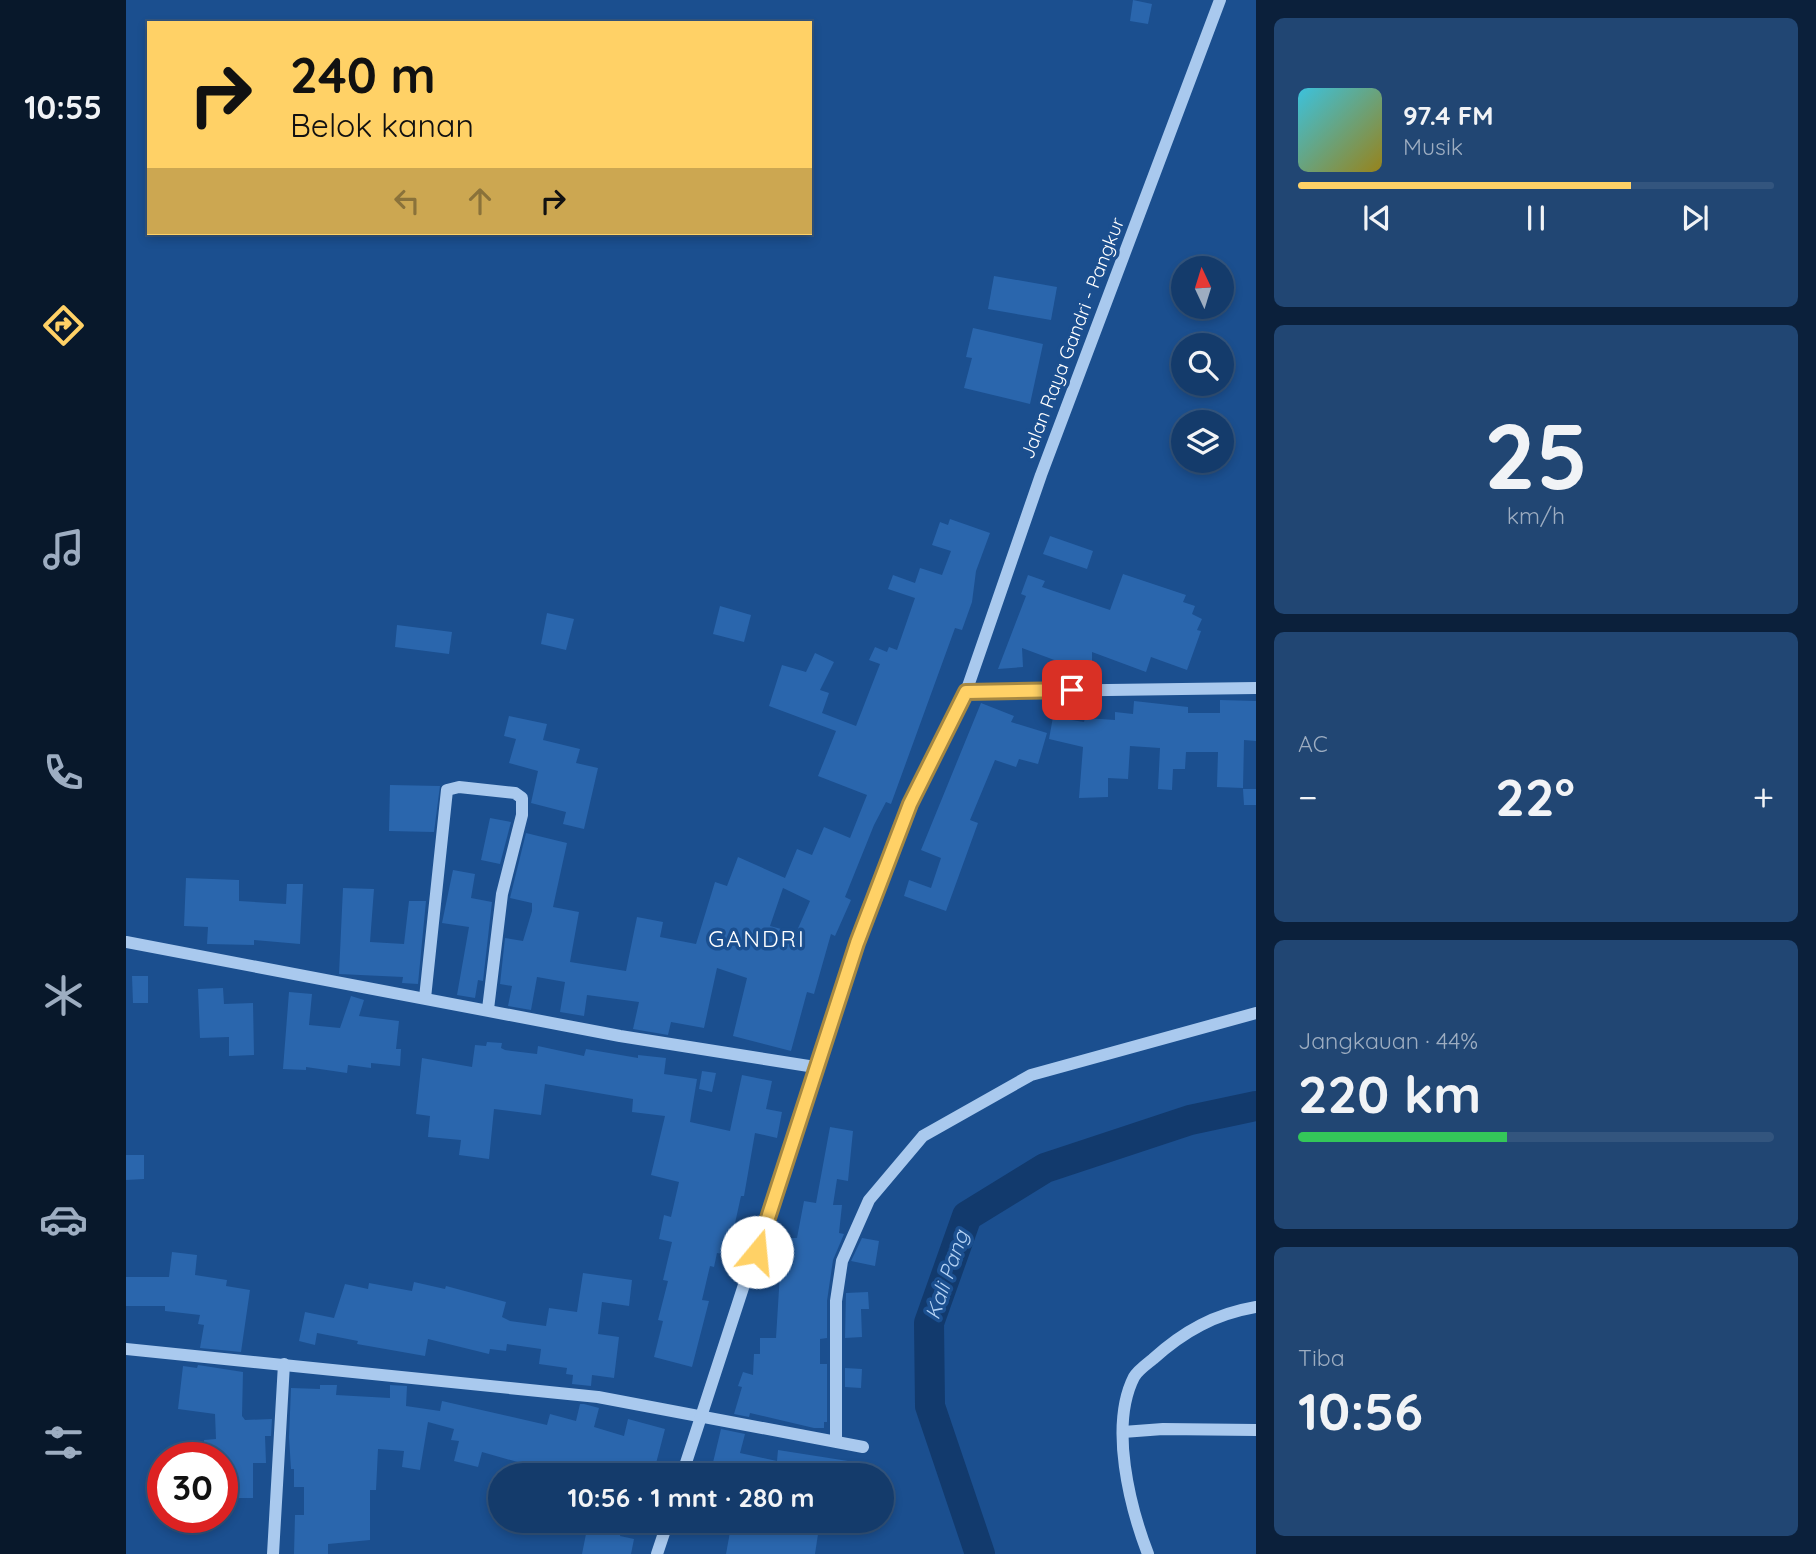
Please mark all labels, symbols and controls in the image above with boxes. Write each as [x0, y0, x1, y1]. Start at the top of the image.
text: 240 m [290, 44, 436, 105]
icon: right [175, 49, 266, 140]
text: 10:55 [24, 87, 102, 127]
text: 97.4 FM [1403, 99, 1494, 132]
text: Belok kanan [290, 105, 474, 145]
text: Musik [1403, 132, 1463, 161]
icon: left [388, 182, 426, 220]
icon: ahead [461, 182, 499, 220]
icon: right [534, 182, 572, 220]
icon: previous [1358, 199, 1396, 237]
icon: pause [1517, 199, 1555, 237]
icon: next [1676, 199, 1714, 237]
street label: Jalan Raya Gandri - Pangkur [1015, 213, 1129, 462]
north arrow [1171, 256, 1234, 318]
map controls [1171, 256, 1234, 473]
icon: directions [39, 301, 88, 350]
button: search [1171, 333, 1234, 396]
text: 25 [1484, 398, 1588, 512]
button: layers [1171, 410, 1234, 473]
text: km/h [1507, 501, 1565, 530]
icon: music [39, 525, 88, 574]
pin [1042, 660, 1102, 720]
icon: arrive [1053, 671, 1091, 709]
text: AC [1298, 729, 1328, 758]
icon: phone [39, 748, 88, 797]
text: 22° [1495, 764, 1575, 829]
text: − [1298, 773, 1318, 821]
text: + [1753, 773, 1774, 821]
district label: GANDRI [708, 924, 806, 953]
icon: climate [39, 971, 88, 1020]
text: Jangkauan · 44% [1298, 1026, 1478, 1055]
text: 220 km [1298, 1061, 1481, 1126]
icon: car [39, 1195, 88, 1244]
position arrow [720, 1215, 794, 1289]
water label: Kali Pang [919, 1225, 974, 1323]
text: Tiba [1298, 1343, 1345, 1372]
text: 10:56 [1298, 1378, 1423, 1443]
icon: filters [39, 1418, 88, 1467]
speed limit sign: 30 [147, 1442, 238, 1533]
text: 10:56 · 1 mnt · 280 m [568, 1481, 814, 1514]

